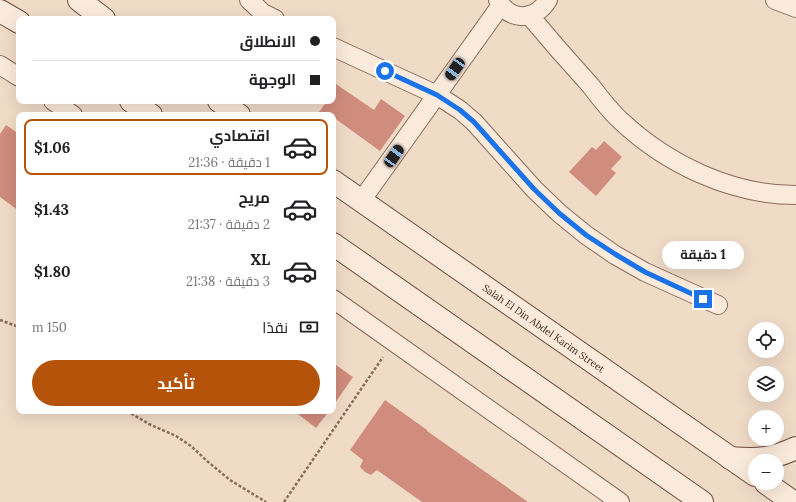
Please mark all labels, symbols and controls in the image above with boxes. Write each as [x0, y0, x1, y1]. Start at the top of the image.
text: الانطلاق [240, 32, 296, 51]
car [443, 56, 467, 82]
route start [376, 62, 394, 80]
text: الوجهة [249, 70, 296, 89]
text: اقتصادي [210, 126, 270, 145]
icon: car [282, 129, 318, 165]
text: $1.06 [34, 138, 70, 157]
car [382, 143, 406, 169]
text: 1 دقيقة · 21:36 [188, 154, 270, 171]
text: مريح [238, 188, 270, 207]
icon: car [282, 191, 318, 227]
text: $1.43 [34, 200, 69, 219]
text: 2 دقيقة · 21:37 [188, 216, 270, 233]
callout: 1 دقيقة [662, 241, 744, 269]
text: 1 دقيقة [680, 246, 726, 263]
text: XL [250, 250, 270, 269]
icon: car [282, 253, 318, 289]
text: $1.80 [34, 262, 71, 281]
text: 3 دقيقة · 21:38 [186, 273, 270, 290]
street label: Salah El Din Abdel Karim Street [480, 281, 607, 375]
route end [694, 290, 712, 308]
icon: cash [298, 316, 320, 338]
text: نقدًا [262, 318, 288, 337]
text: 150 m [32, 319, 67, 336]
map controls [748, 322, 784, 490]
button: locate [748, 322, 784, 358]
button: تأكيد [32, 360, 320, 406]
button: layers [748, 366, 784, 402]
button: + [748, 410, 784, 446]
button: − [748, 454, 784, 490]

